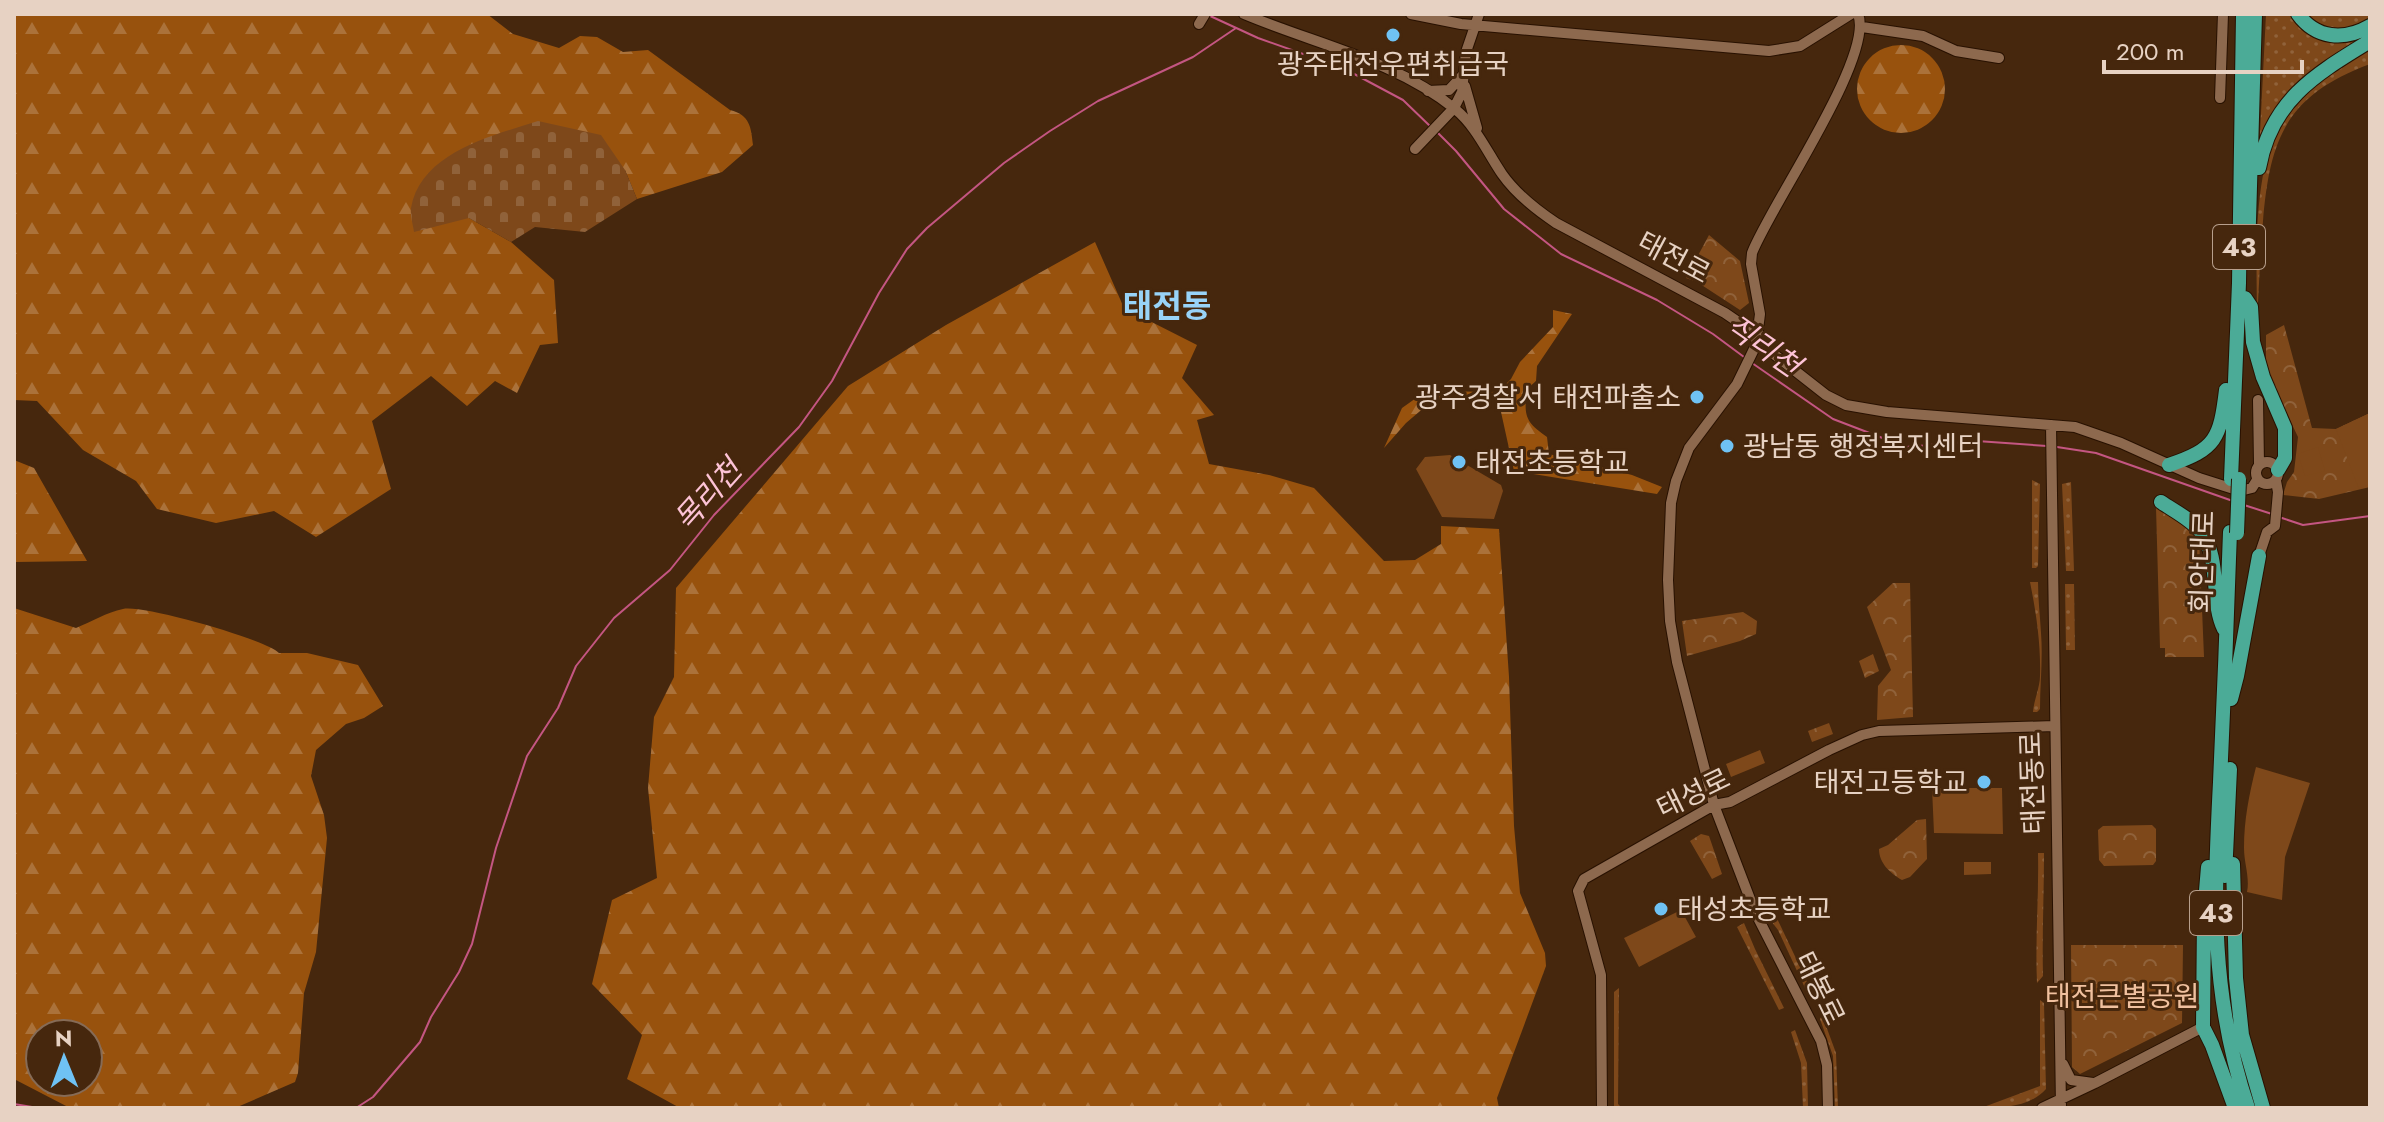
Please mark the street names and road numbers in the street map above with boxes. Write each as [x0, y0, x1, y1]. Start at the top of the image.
street label: 태전로 [1630, 221, 1718, 294]
road number: 43 [2213, 225, 2265, 269]
street label: 회안대로 [2180, 510, 2225, 614]
street label: 태전동로 [2010, 731, 2055, 835]
street label: 태성로 [1650, 758, 1737, 829]
road number: 43 [2190, 891, 2242, 935]
street label: 태봉로 [1784, 945, 1855, 1032]

